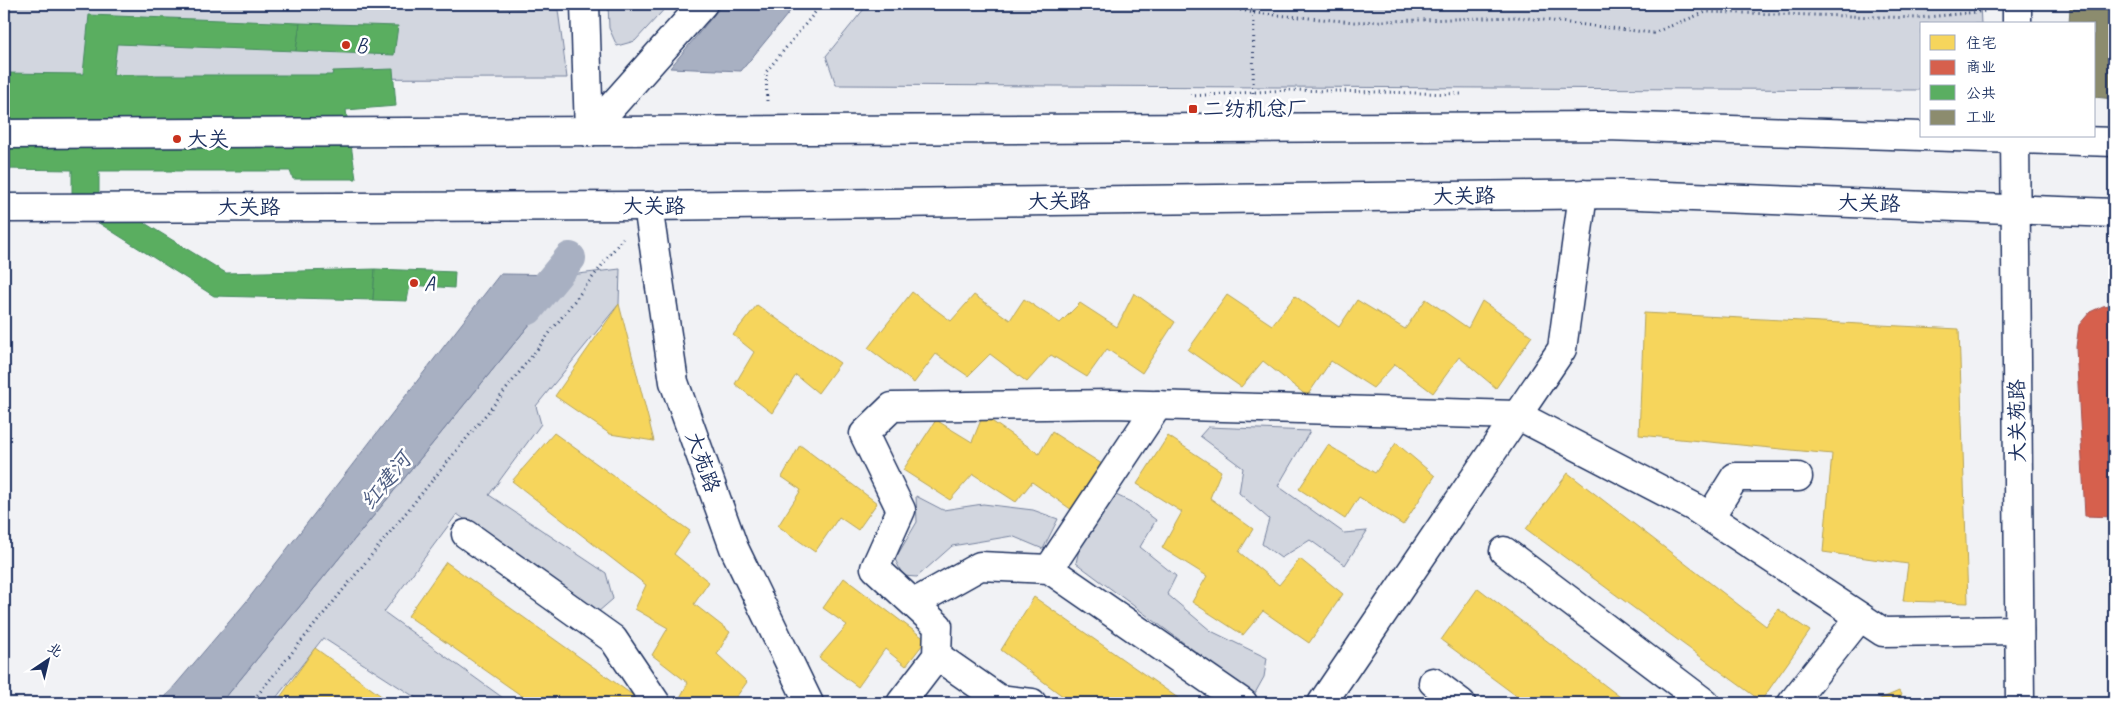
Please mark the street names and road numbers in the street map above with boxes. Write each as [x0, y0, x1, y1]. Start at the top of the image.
street label: 大关路 [1432, 182, 1496, 210]
street label: 大关路 [1027, 187, 1091, 215]
street label: 大关路 [1837, 189, 1901, 217]
street label: 大关路 [623, 193, 686, 219]
street label: 大关路 [218, 194, 281, 220]
street label: 大关苑路 [2003, 379, 2031, 463]
street label: 大苑路 [680, 428, 726, 496]

